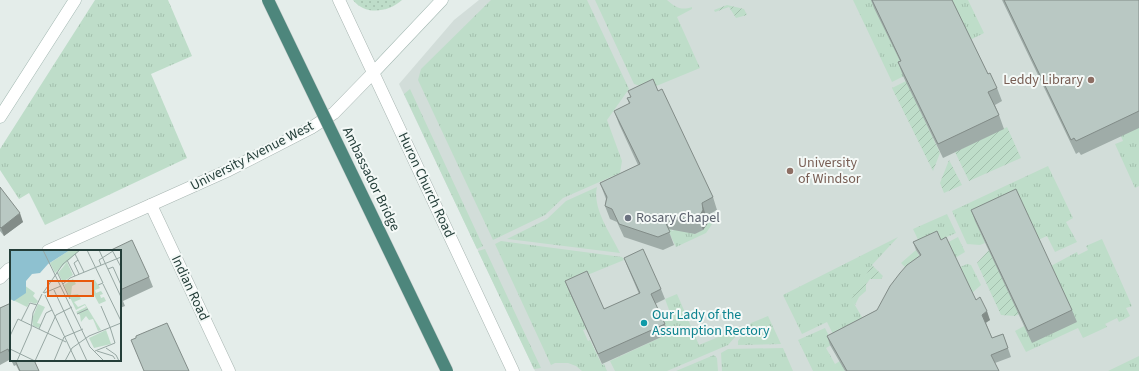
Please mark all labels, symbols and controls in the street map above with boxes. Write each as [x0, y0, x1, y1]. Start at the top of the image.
place label: Leddy Library [1003, 70, 1083, 90]
marker: Leddy Library [1086, 75, 1096, 85]
street label: University Avenue West [187, 116, 317, 196]
street label: Ambassador Bridge [337, 124, 405, 235]
street label: Huron Church Road [393, 129, 459, 241]
place label: University of Windsor [798, 153, 861, 189]
marker: University of Windsor [785, 166, 795, 176]
place label: Rosary Chapel [636, 208, 720, 228]
marker: Rosary Chapel [623, 213, 633, 223]
inset map [10, 250, 121, 361]
street label: Indian Road [166, 252, 214, 324]
place label: Our Lady of the Assumption Rectory [652, 305, 770, 341]
marker: Our Lady of the Assumption Rectory [639, 318, 649, 328]

